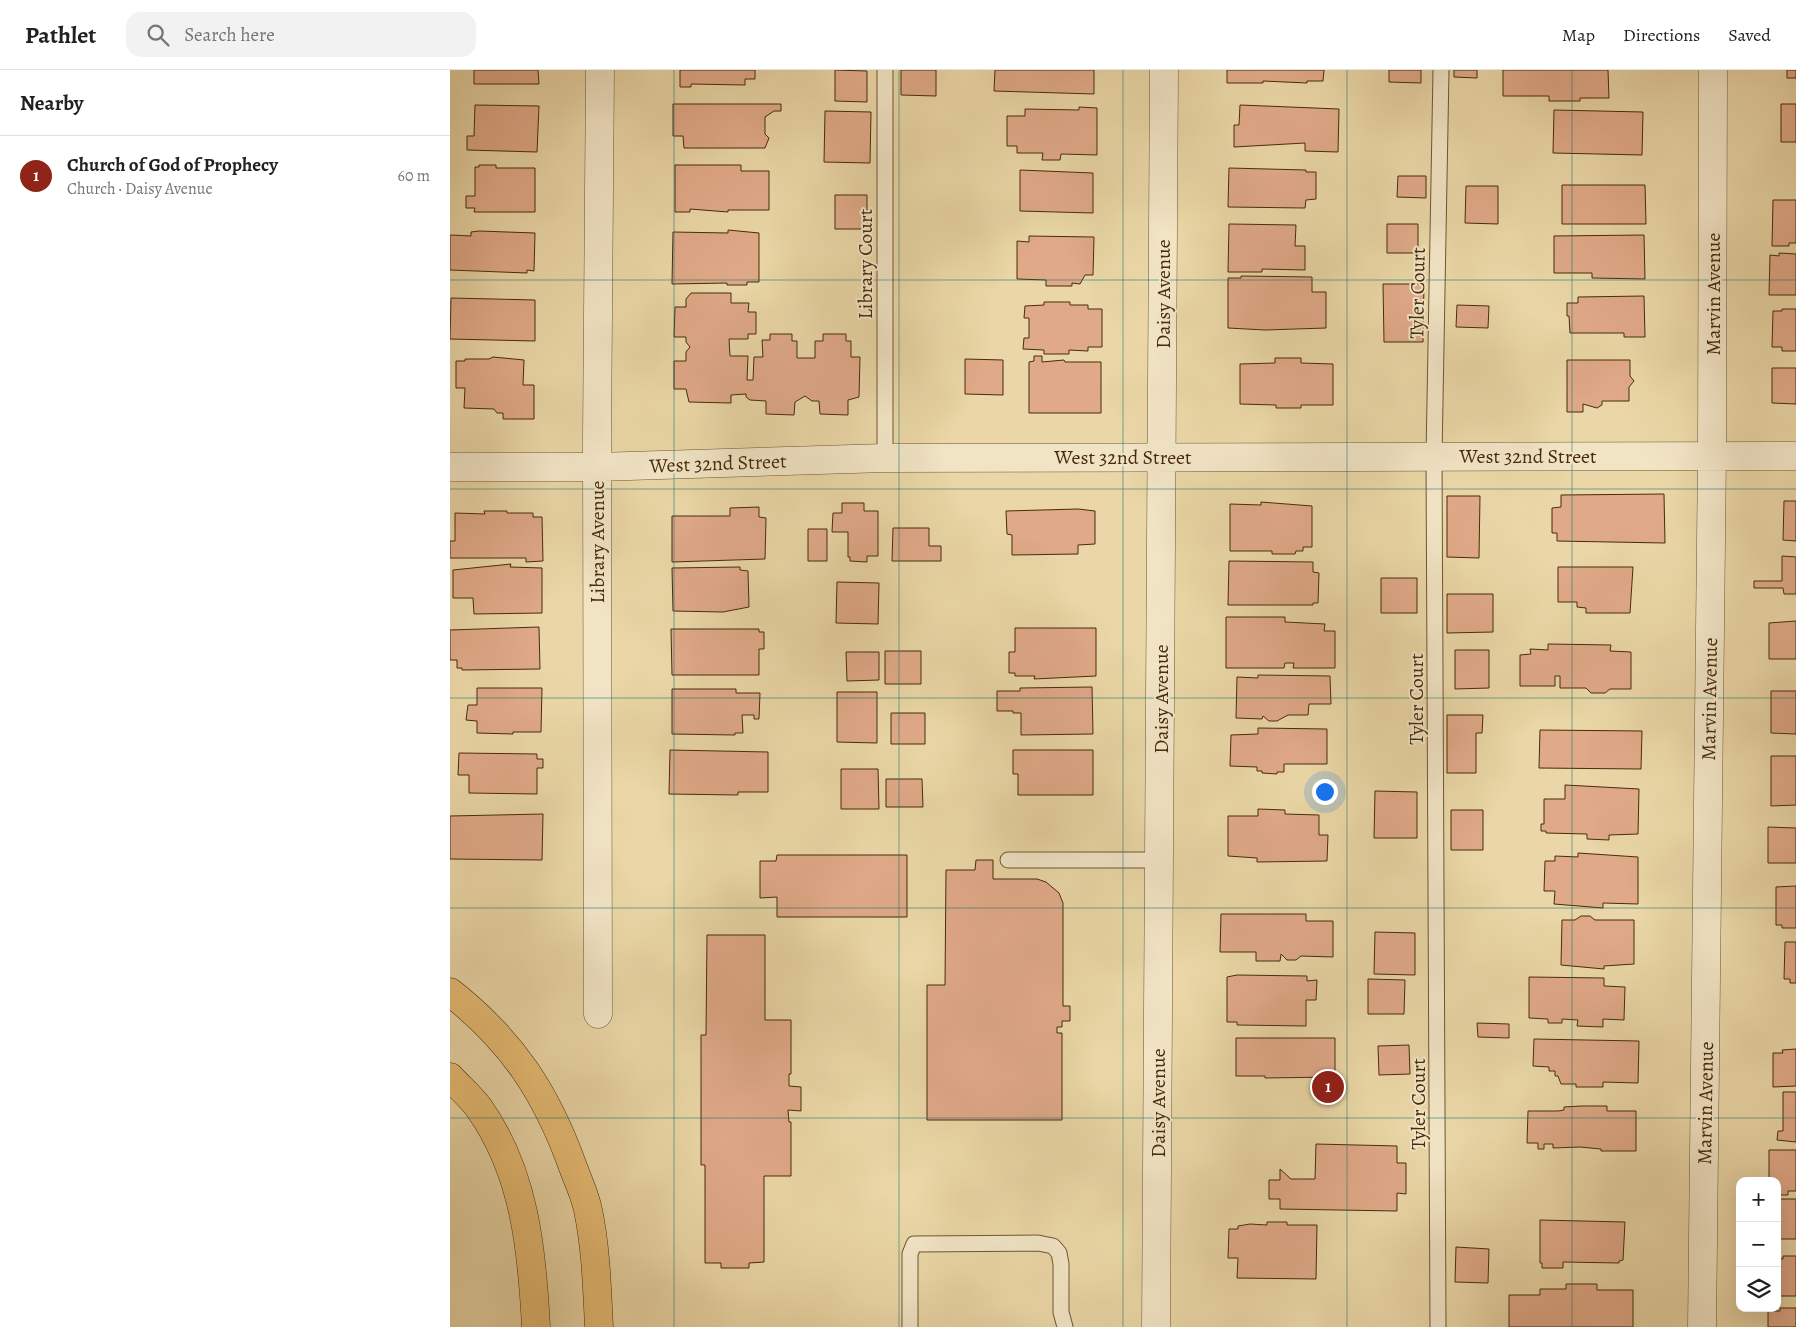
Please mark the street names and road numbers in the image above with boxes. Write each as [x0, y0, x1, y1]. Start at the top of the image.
street label: Library Court [852, 208, 879, 319]
street label: Marvin Avenue [1700, 232, 1727, 356]
street label: Daisy Avenue [1150, 239, 1177, 349]
street label: Tyler Court [1403, 247, 1432, 339]
street label: West 32nd Street [1458, 443, 1597, 470]
street label: West 32nd Street [1053, 444, 1192, 471]
street label: West 32nd Street [648, 448, 788, 479]
street label: Library Avenue [584, 480, 611, 604]
street label: Marvin Avenue [1695, 637, 1724, 761]
street label: Daisy Avenue [1148, 644, 1175, 754]
street label: Tyler Court [1403, 653, 1430, 745]
street label: Marvin Avenue [1691, 1041, 1720, 1165]
street label: Daisy Avenue [1145, 1048, 1172, 1158]
street label: Tyler Court [1405, 1058, 1432, 1150]

